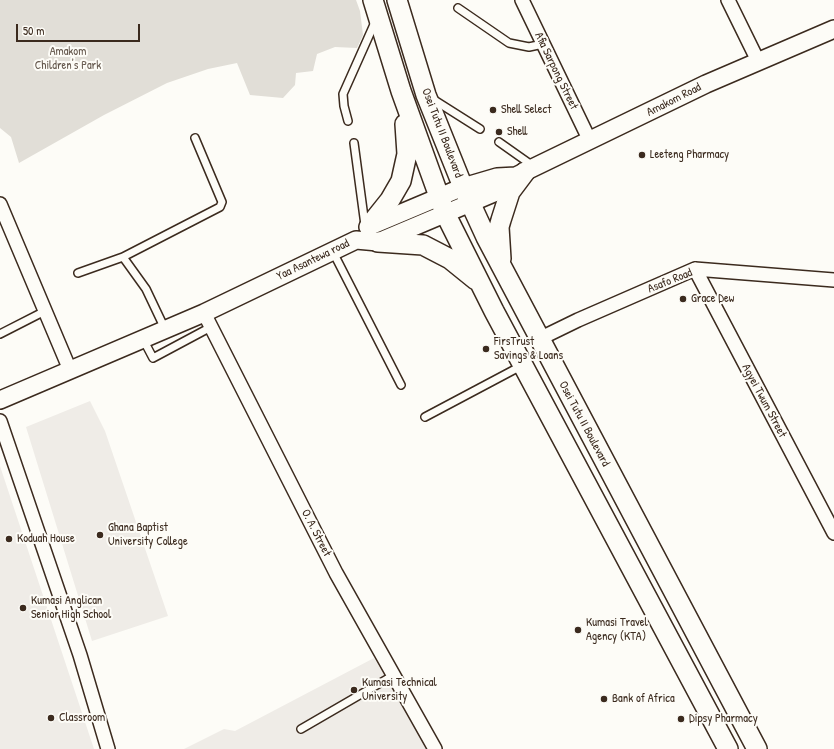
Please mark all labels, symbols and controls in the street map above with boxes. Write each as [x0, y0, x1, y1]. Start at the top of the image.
scale bar [18, 16, 142, 42]
text: 50 m [23, 22, 44, 39]
street label: Afia Sarpong Street [531, 30, 581, 112]
park label: Amakom Children's Park [35, 45, 101, 73]
street label: Amakom Road [644, 80, 704, 120]
street label: Osei Tutu II Boulevard [418, 86, 466, 180]
place label: Shell Select [501, 103, 551, 117]
marker: Shell Select [488, 105, 498, 115]
place label: Shell [507, 125, 527, 139]
marker: Shell [494, 127, 504, 137]
place label: Leeteng Pharmacy [650, 148, 729, 162]
marker: Leeteng Pharmacy [637, 150, 647, 160]
street label: Yaa Asantewa road [274, 236, 352, 284]
street label: Asafo Road [646, 266, 694, 296]
place label: Grace Dew [691, 292, 734, 306]
marker: Grace Dew [678, 294, 688, 304]
place label: FirsTrust Savings & Loans [494, 335, 563, 363]
marker: FirsTrust Savings & Loans [481, 344, 491, 354]
street label: Agyei Twum Street [739, 362, 789, 440]
street label: Osei Tutu II Boulevard [555, 379, 613, 469]
street label: O. A. Street [298, 507, 334, 559]
place label: Ghana Baptist University College [108, 521, 188, 549]
marker: Ghana Baptist University College [95, 530, 105, 540]
place label: Koduah House [17, 532, 75, 546]
marker: Koduah House [4, 534, 14, 544]
place label: Kumasi Anglican Senior High School [31, 594, 111, 622]
marker: Kumasi Anglican Senior High School [18, 603, 28, 613]
place label: Kumasi Travel Agency (KTA) [586, 616, 648, 644]
marker: Kumasi Travel Agency (KTA) [573, 625, 583, 635]
place label: Kumasi Technical University [362, 676, 437, 704]
marker: Kumasi Technical University [349, 685, 359, 695]
place label: Bank of Africa [612, 692, 675, 706]
marker: Bank of Africa [599, 694, 609, 704]
place label: Classroom [59, 711, 105, 725]
place label: Dipsy Pharmacy [689, 712, 758, 726]
marker: Classroom [46, 713, 56, 723]
marker: Dipsy Pharmacy [676, 714, 686, 724]

